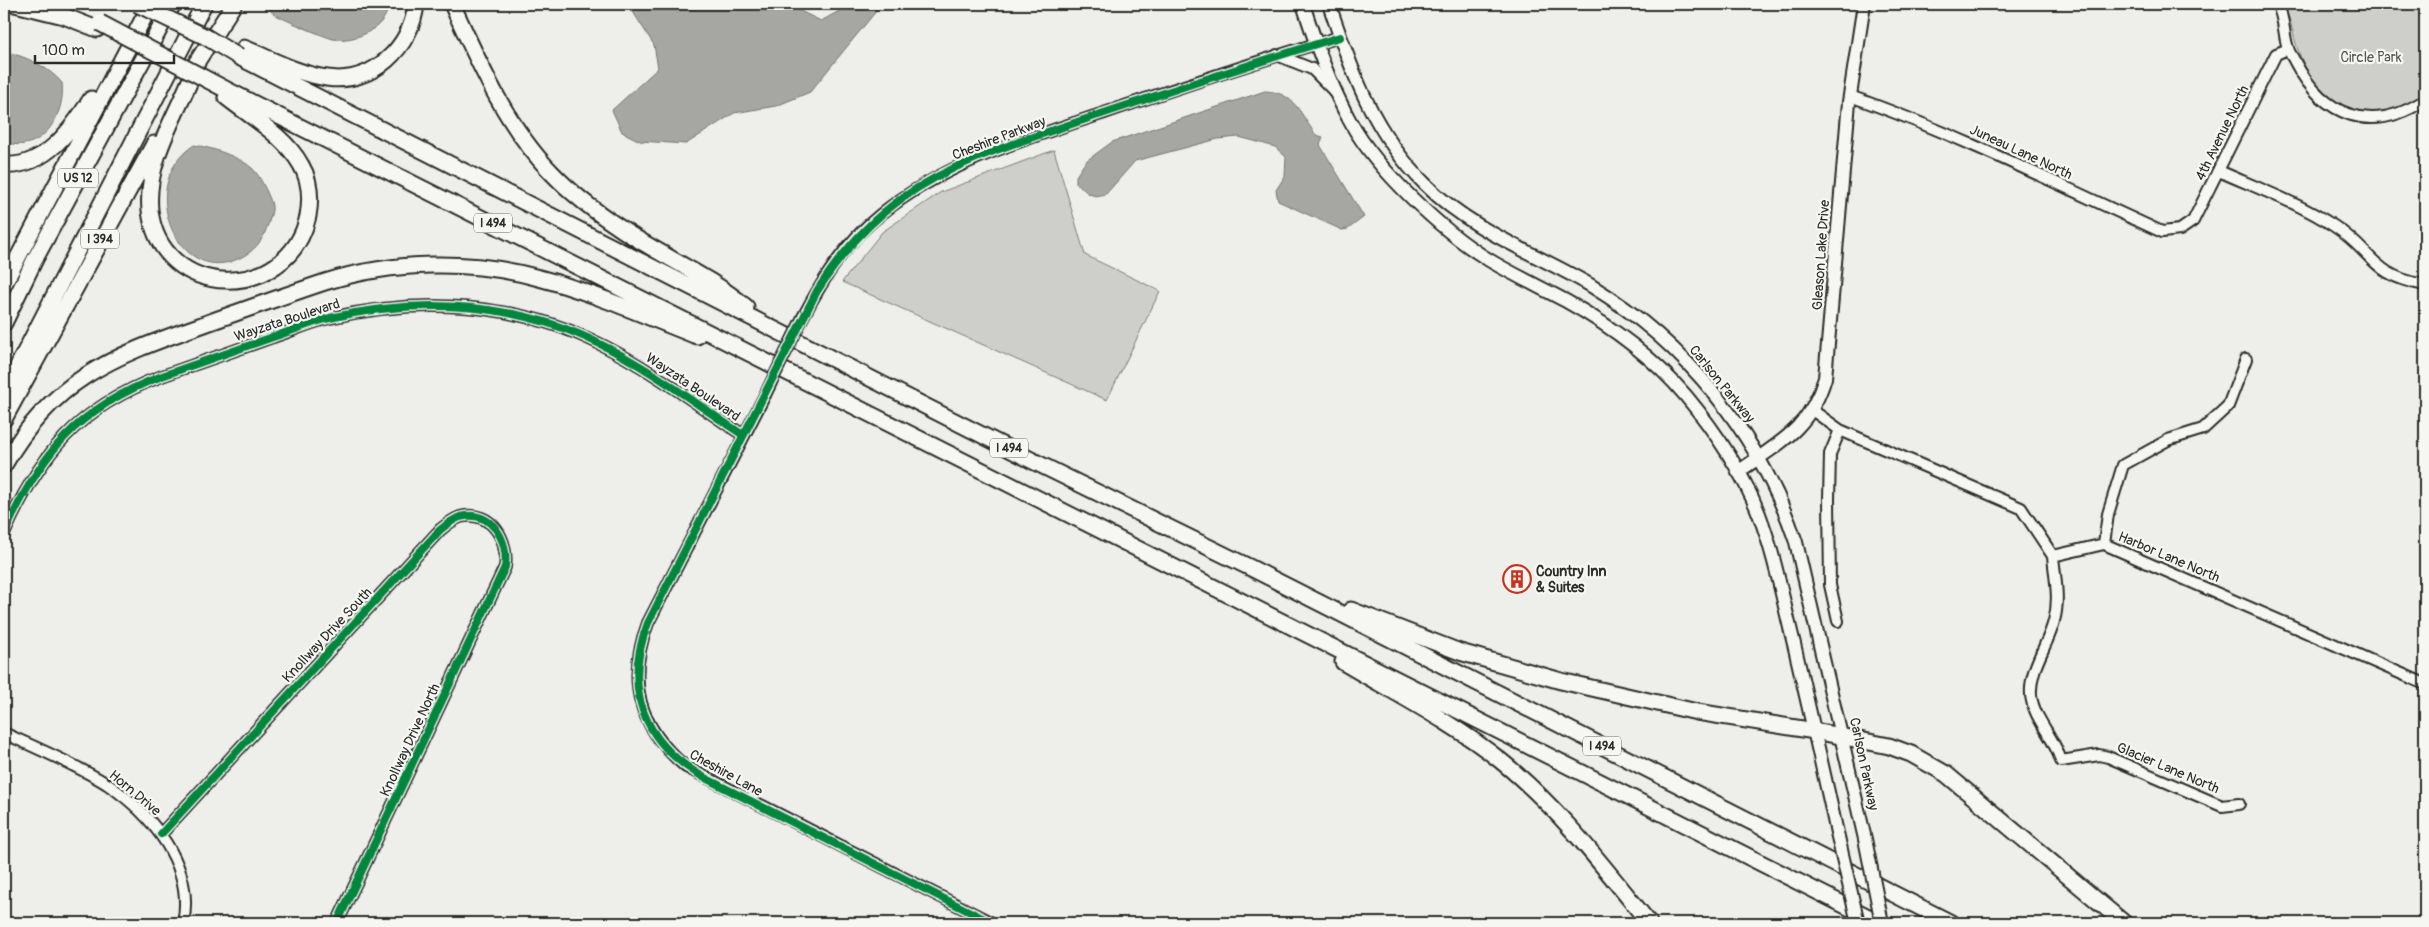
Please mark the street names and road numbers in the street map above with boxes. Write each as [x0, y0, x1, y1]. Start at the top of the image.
street label: 4th Avenue North [2192, 83, 2252, 183]
street label: Cheshire Parkway [950, 112, 1048, 164]
street label: Juneau Lane North [1967, 121, 2075, 183]
road number: US 12 [58, 168, 98, 188]
street label: Gleason Lake Drive [1809, 199, 1833, 311]
road number: I 494 [474, 214, 512, 232]
road number: I 394 [81, 230, 119, 248]
street label: Wayzata Boulevard [232, 295, 342, 345]
street label: Carlson Parkway [1686, 342, 1758, 426]
street label: Wayzata Boulevard [643, 349, 744, 425]
road number: I 494 [990, 438, 1028, 458]
street label: Harbor Lane North [2116, 528, 2222, 586]
street label: Knollway Drive South [279, 584, 375, 686]
street label: Knollway Drive North [376, 681, 444, 799]
street label: Carlson Parkway [1846, 716, 1882, 812]
road number: I 494 [1583, 736, 1621, 756]
street label: Glacier Lane North [2114, 739, 2222, 797]
street label: Cheshire Lane [686, 746, 766, 800]
street label: Horn Drive [106, 766, 164, 820]

